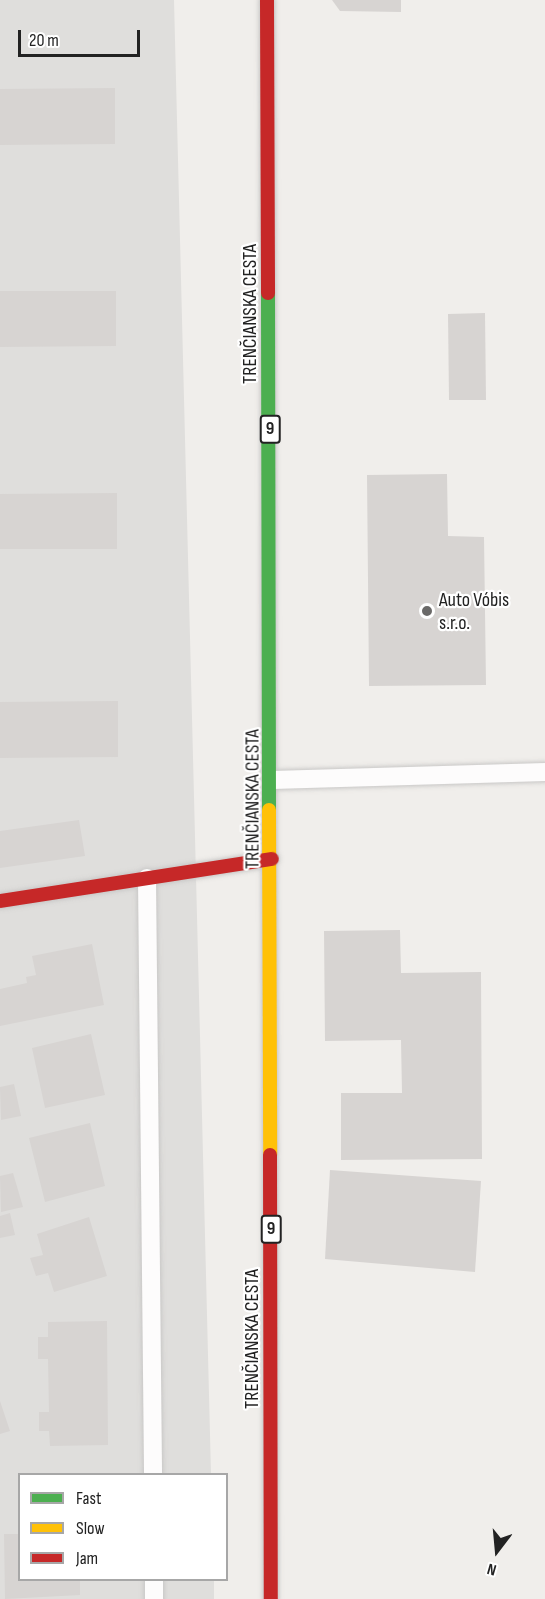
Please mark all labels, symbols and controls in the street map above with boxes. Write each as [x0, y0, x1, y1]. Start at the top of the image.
scale bar [21, 18, 142, 56]
text: 20 m [29, 30, 59, 51]
street label: TRENČIANSKA CESTA [238, 244, 262, 384]
road number: 9 [260, 414, 280, 444]
place label: Auto Vóbis s.r.o. [439, 588, 509, 635]
marker: Auto Vóbis s.r.o. [420, 604, 434, 618]
street label: TRENČIANSKA CESTA [241, 729, 265, 869]
road number: 9 [260, 1214, 282, 1244]
street label: TRENČIANSKA CESTA [240, 1269, 264, 1409]
legend [18, 1473, 228, 1581]
text: Fast [76, 1488, 101, 1509]
text: Slow [76, 1518, 105, 1539]
north arrow [467, 1521, 527, 1581]
text: Jam [76, 1548, 98, 1569]
text: N [485, 1558, 499, 1579]

